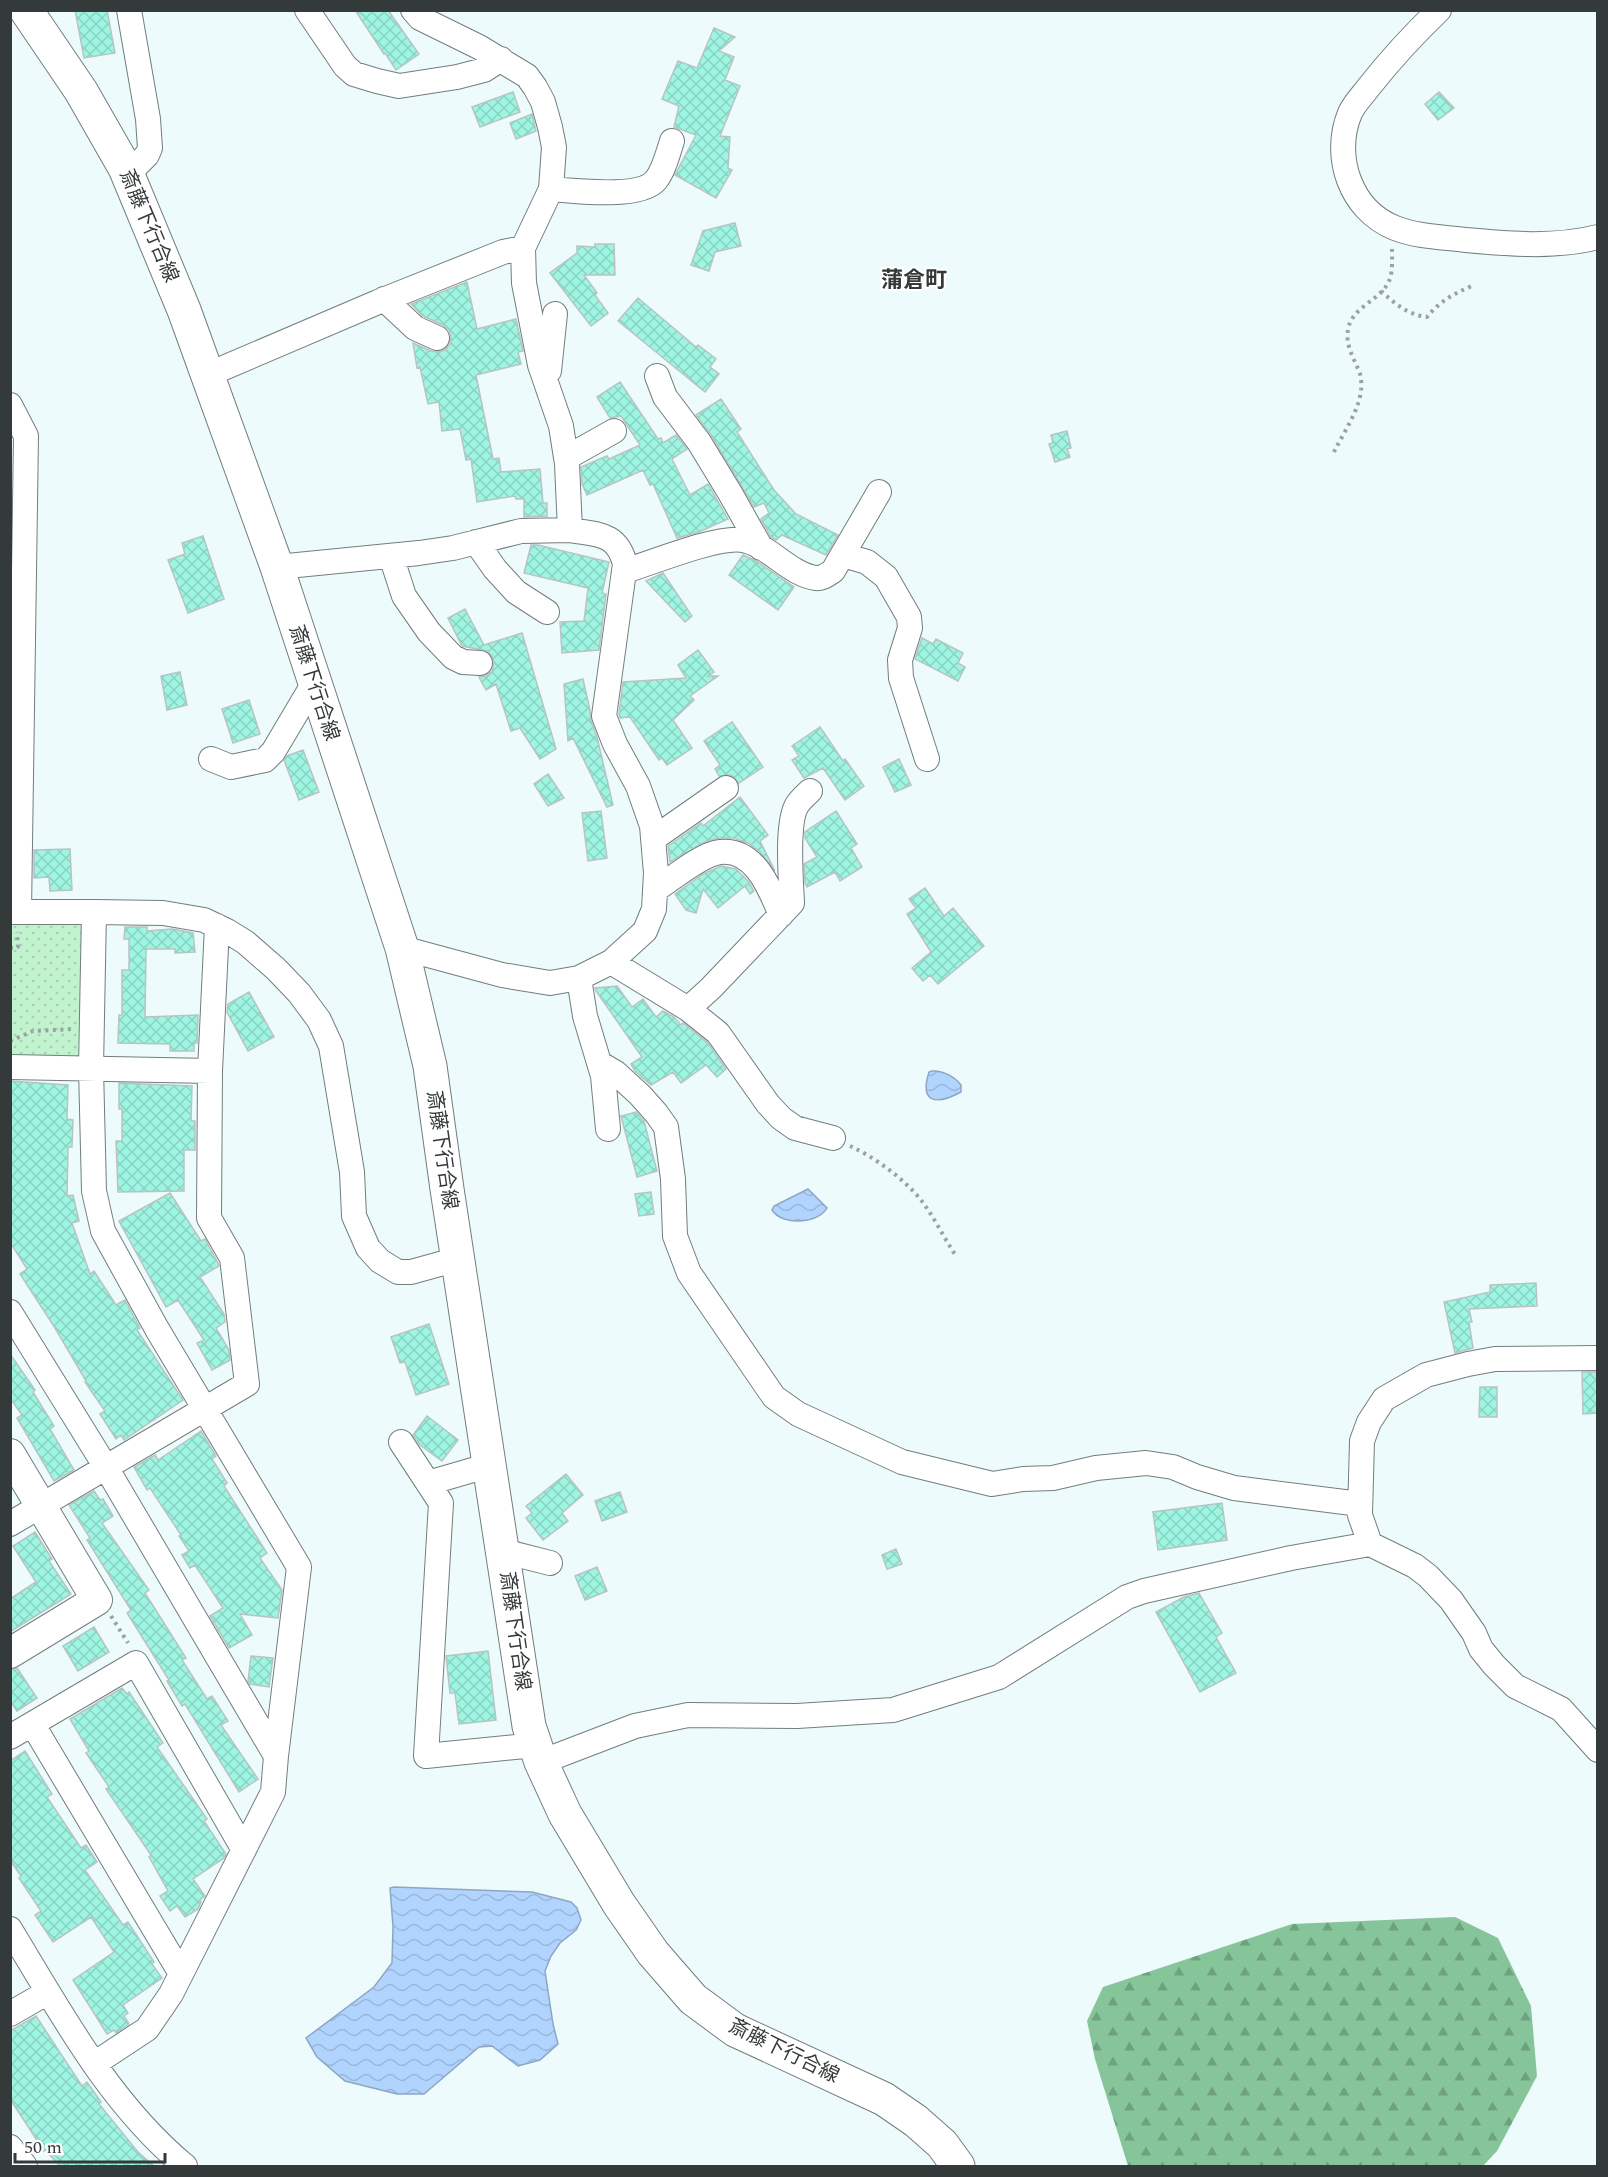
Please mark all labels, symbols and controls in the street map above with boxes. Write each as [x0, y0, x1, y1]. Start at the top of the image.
street label: 斎藤下行合線 [112, 165, 186, 287]
district label: 蒲倉町 [881, 264, 947, 297]
street label: 斎藤下行合線 [281, 621, 347, 745]
street label: 斎藤下行合線 [419, 1088, 465, 1212]
street label: 斎藤下行合線 [492, 1569, 538, 1693]
street label: 斎藤下行合線 [723, 2011, 845, 2091]
scale bar [15, 2126, 165, 2164]
text: 50 m [24, 2134, 62, 2161]

